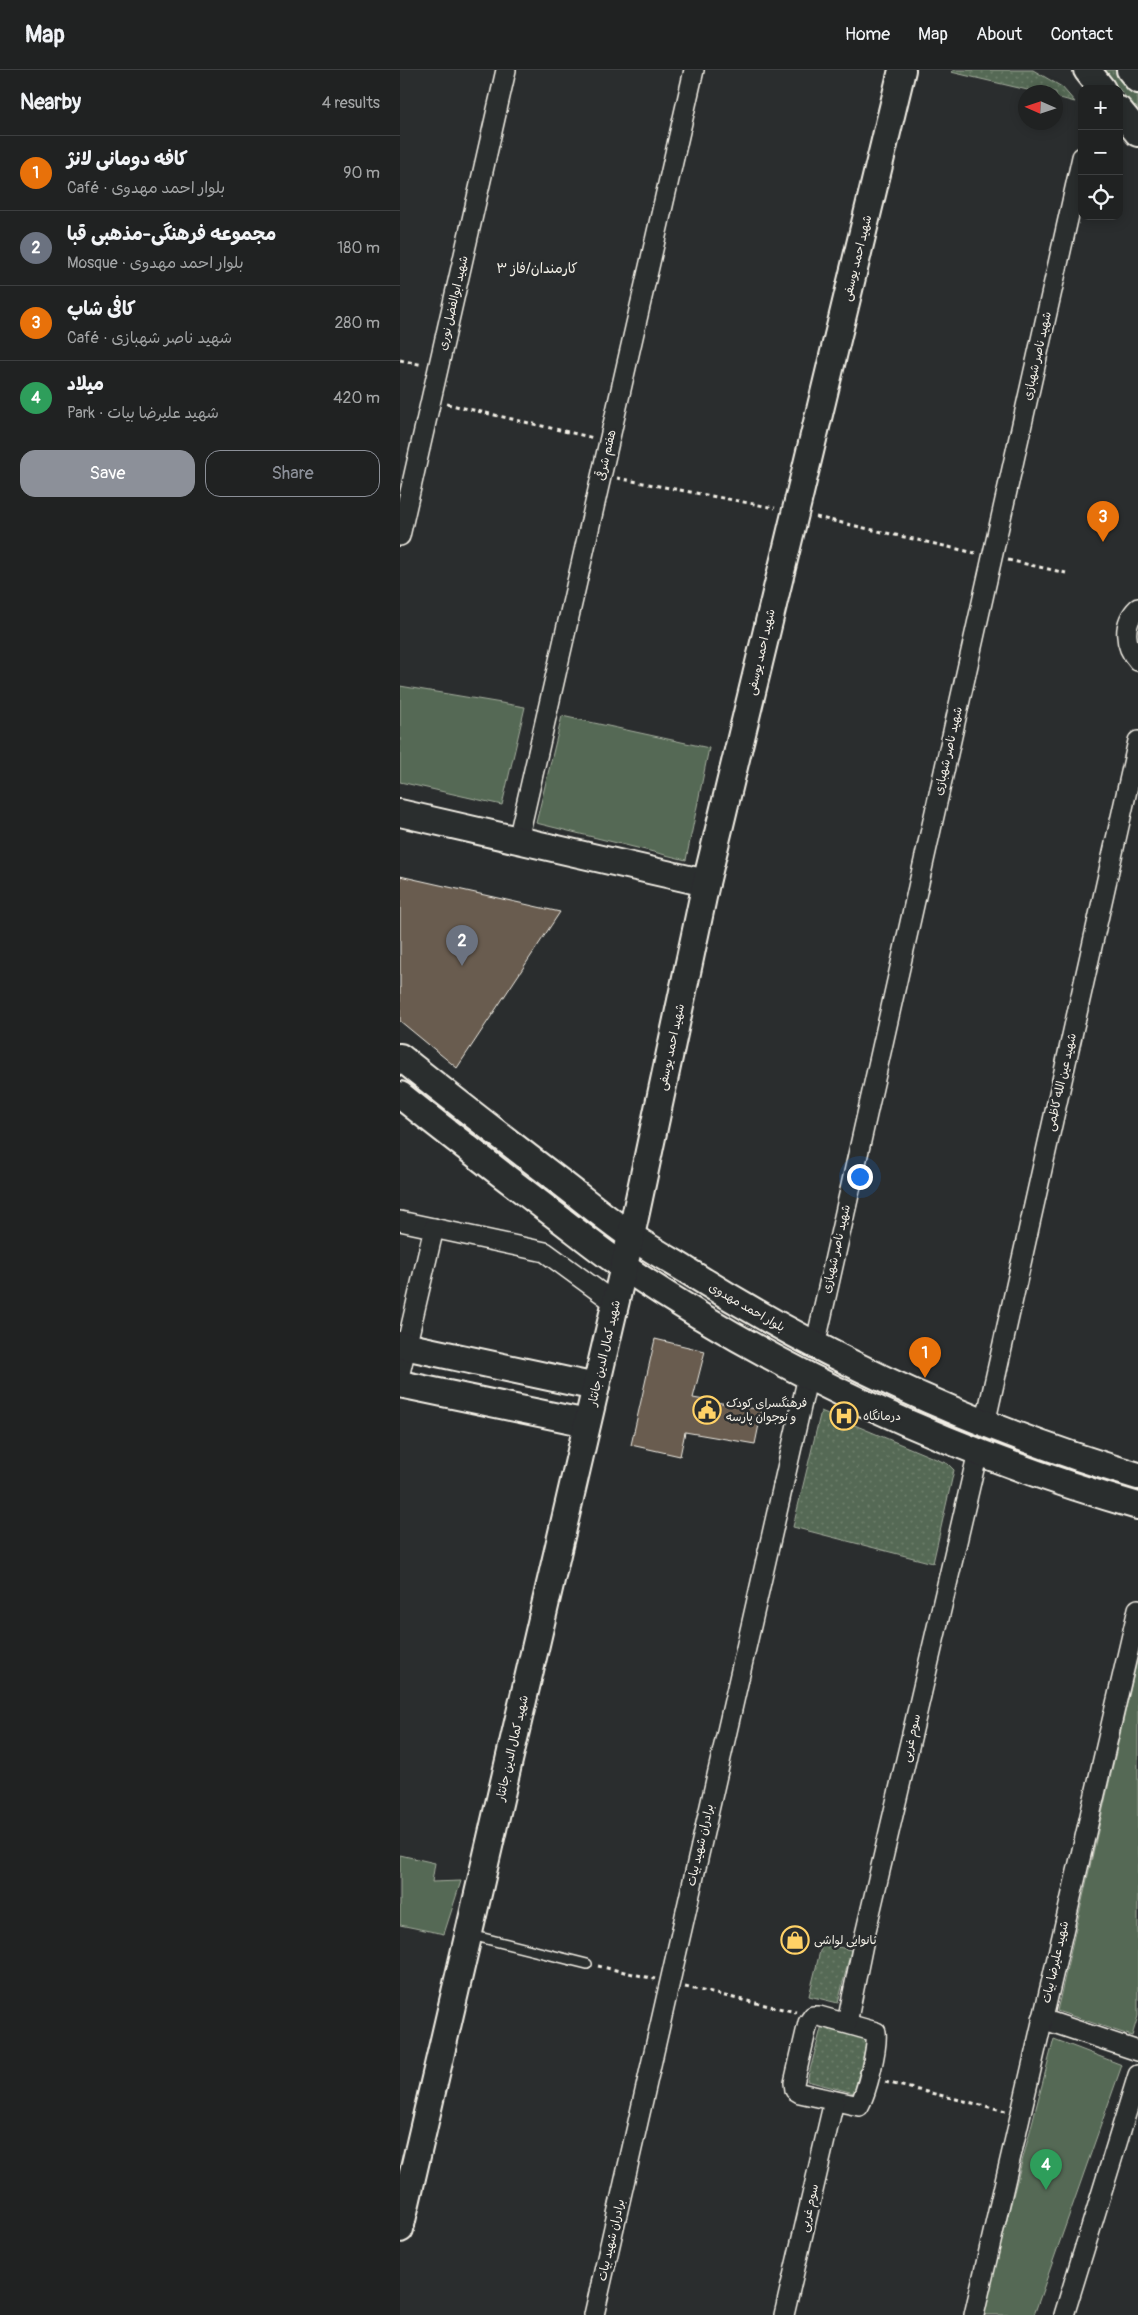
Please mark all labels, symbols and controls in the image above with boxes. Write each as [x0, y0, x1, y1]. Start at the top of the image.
text: Map [25, 20, 65, 49]
text: Home [845, 23, 890, 46]
text: Map [918, 23, 948, 46]
text: About [976, 23, 1022, 46]
text: Contact [1050, 23, 1113, 46]
north arrow [1018, 85, 1063, 130]
map controls [1078, 85, 1123, 220]
button: + [1078, 85, 1123, 130]
text: Nearby [20, 89, 81, 116]
text: 4 results [322, 93, 380, 113]
button: − [1078, 130, 1123, 175]
text: کافه دومانی لانژ [67, 147, 188, 171]
text: 1 [33, 163, 39, 183]
text: 90 m [343, 163, 380, 183]
button: locate [1078, 175, 1123, 220]
text: Café · بلوار احمد مهدوی [67, 178, 225, 198]
street label: شهید احمد یوسفی [840, 214, 875, 303]
text: مجموعه فرهنگی-مذهبی قبا [67, 222, 276, 246]
text: 2 [32, 238, 40, 258]
text: 180 m [337, 238, 380, 258]
text: Mosque · بلوار احمد مهدوی [67, 253, 244, 273]
street label: شهید ابوالفضل نوری [435, 254, 472, 352]
district label: کارمندان/فاز ۳ [496, 260, 578, 277]
text: کافی شاپ [67, 297, 136, 321]
street label: شهید ناصر شهبازی [1020, 310, 1055, 402]
text: 3 [32, 313, 40, 333]
text: 280 m [334, 313, 380, 333]
text: Café · شهید ناصر شهبازی [67, 328, 232, 348]
text: میلاد [67, 372, 104, 396]
text: 4 [31, 388, 41, 408]
text: 420 m [333, 388, 380, 408]
text: Park · شهید علیرضا بیات [67, 403, 219, 423]
street label: هفتم شرقی [593, 428, 621, 482]
button: Save [20, 450, 195, 497]
button: Share [205, 450, 380, 497]
pin: 3 [1087, 501, 1119, 542]
street label: شهید احمد یوسفی [744, 608, 779, 697]
street label: شهید ناصر شهبازی [931, 705, 966, 797]
pin: 2 [446, 925, 478, 966]
street label: شهید احمد یوسفی [655, 1002, 688, 1092]
street label: شهید عین الله کاظمی [1043, 1032, 1080, 1133]
your location [847, 1164, 873, 1190]
street label: شهید ناصر شهبازی [819, 1203, 854, 1295]
street label: بلوار احمد مهدوی [706, 1280, 787, 1335]
street label: شهید کمال الدین جانثار [585, 1299, 624, 1408]
pin: 1 [909, 1337, 941, 1378]
public building icon: فرهنگسرای کودک و نوجوان پارسه [692, 1395, 722, 1425]
place label: فرهنگسرای کودک و نوجوان پارسه [726, 1396, 807, 1425]
hospital icon: درمانگاه [829, 1401, 859, 1431]
place label: درمانگاه [863, 1409, 901, 1424]
street label: شهید کمال الدین جانثار [493, 1694, 532, 1803]
street label: سوم غربی [899, 1713, 925, 1764]
street label: برادران شهید بیات [684, 1803, 717, 1888]
street label: شهید علیرضا بیات [1039, 1920, 1072, 2005]
shop icon: نانوایی لواشی [780, 1925, 810, 1955]
place label: نانوایی لواشی [814, 1933, 877, 1948]
pin: 4 [1030, 2149, 1062, 2190]
street label: سوم غربی [797, 2183, 823, 2234]
street label: برادران شهید بیات [595, 2198, 628, 2283]

